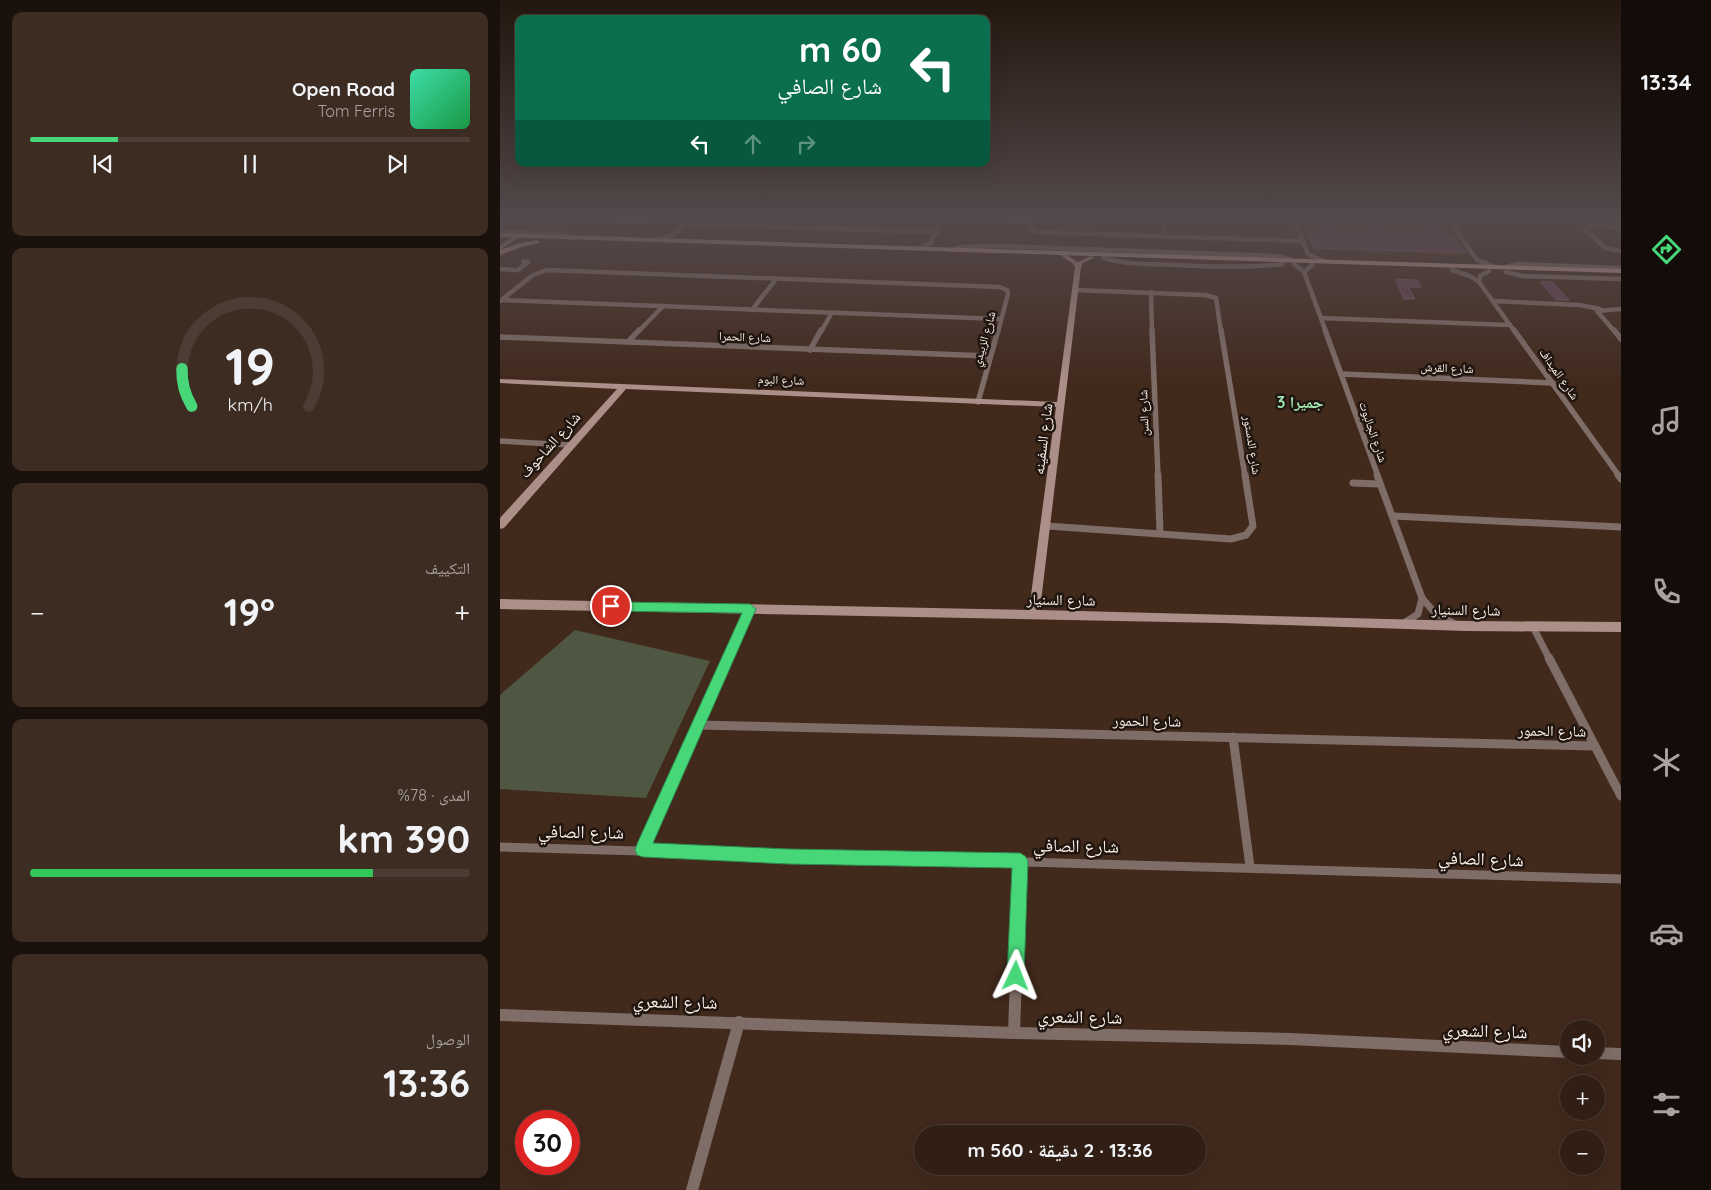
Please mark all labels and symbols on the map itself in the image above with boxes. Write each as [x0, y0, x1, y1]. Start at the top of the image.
street label: شارع الزبيدي [968, 309, 1002, 369]
street label: شارع الحمرا [719, 328, 771, 346]
street label: شارع الميداف [1535, 345, 1583, 403]
street label: شارع القرش [1420, 359, 1474, 377]
street label: شارع البوم [757, 371, 805, 389]
street label: شارع السن [1135, 389, 1153, 436]
district label: جميرا 3 [1277, 392, 1323, 412]
street label: شارع الجالبوت [1355, 399, 1391, 465]
street label: شارع السفينه [1029, 402, 1057, 476]
street label: شارع الشاحوف [515, 408, 585, 482]
street label: شارع الدستور [1239, 413, 1265, 476]
pin [590, 585, 632, 627]
street label: شارع السنيار [1025, 589, 1096, 611]
street label: شارع السنيار [1430, 599, 1501, 621]
street label: شارع الحمور [1112, 710, 1181, 732]
street label: شارع الحمور [1517, 720, 1586, 742]
street label: شارع الصافي [538, 819, 624, 847]
street label: شارع الصافي [1033, 833, 1119, 861]
street label: شارع الصافي [1438, 846, 1524, 875]
position arrow [989, 949, 1041, 1001]
street label: شارع الشعري [632, 989, 718, 1017]
street label: شارع الشعري [1037, 1004, 1123, 1032]
street label: شارع الشعري [1442, 1018, 1528, 1047]
speed limit sign: 30 [515, 1110, 580, 1175]

